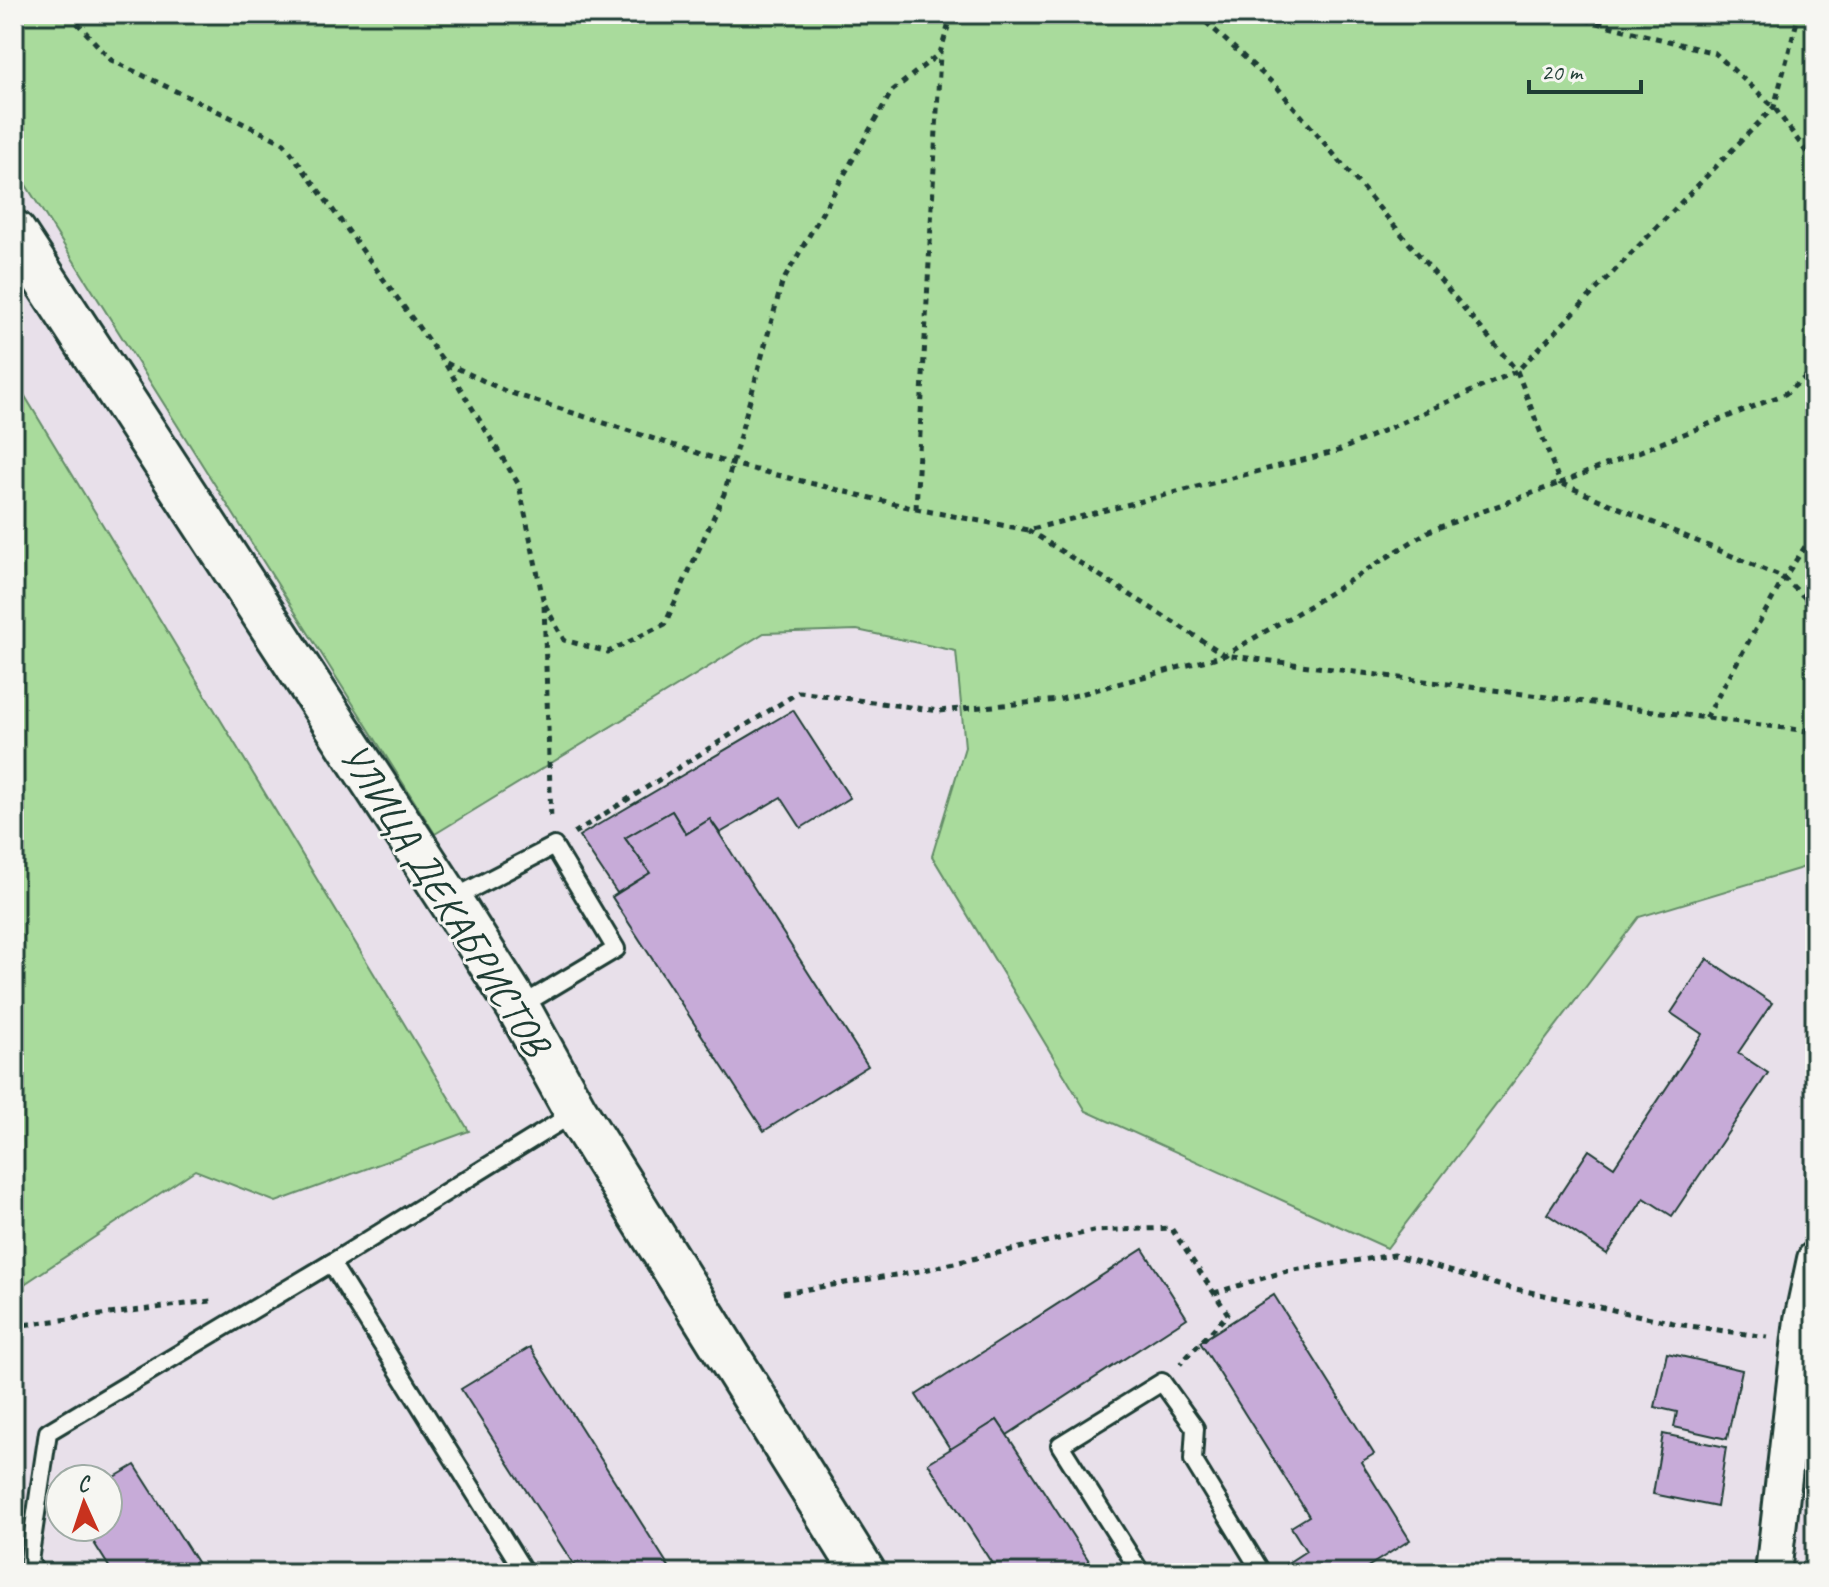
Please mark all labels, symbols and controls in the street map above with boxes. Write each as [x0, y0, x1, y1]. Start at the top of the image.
scale bar [1529, 44, 1641, 94]
text: 20 m [1541, 57, 1584, 87]
street label: УЛИЦА ДЕКАБРИСТОВ [329, 734, 563, 1068]
north arrow [44, 1463, 124, 1543]
text: С [77, 1470, 92, 1498]

